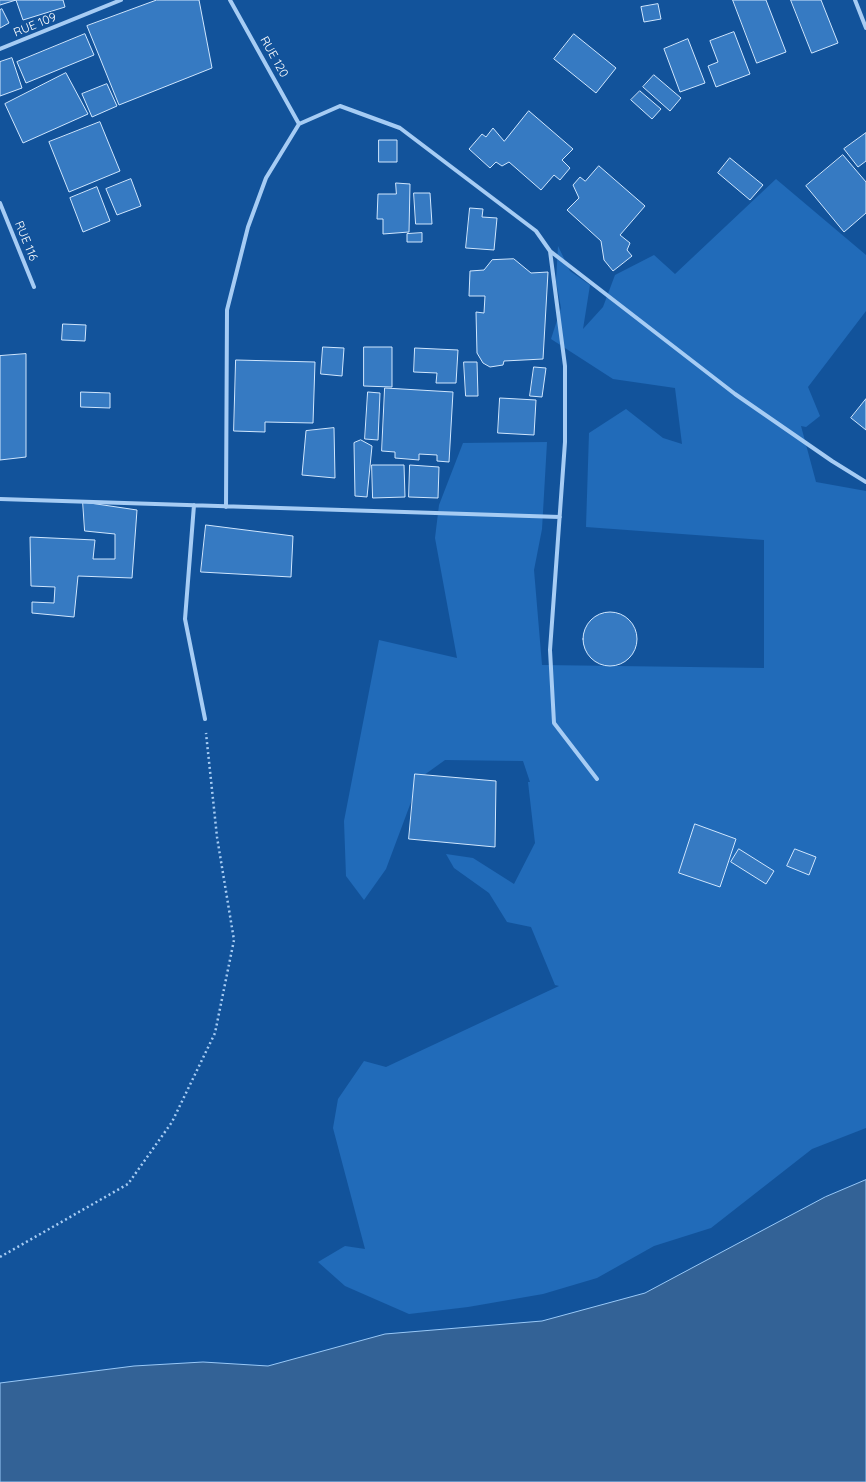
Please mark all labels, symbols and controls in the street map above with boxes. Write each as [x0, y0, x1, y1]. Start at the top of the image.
street label: RUE 109 [11, 10, 59, 40]
street label: RUE 120 [257, 34, 291, 80]
street label: RUE 116 [11, 219, 41, 263]

